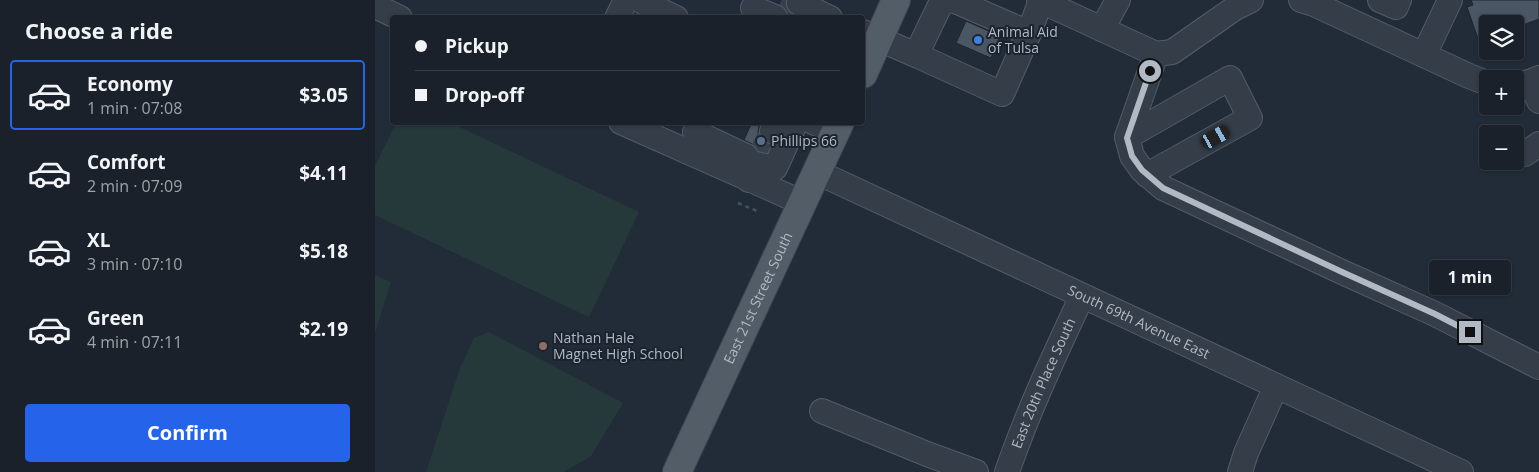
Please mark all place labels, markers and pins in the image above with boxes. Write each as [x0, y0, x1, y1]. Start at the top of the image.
place label: Animal Aid of Tulsa [988, 22, 1058, 57]
marker: Animal Aid of Tulsa [972, 34, 984, 46]
place label: Phillips 66 [771, 131, 837, 150]
marker: Phillips 66 [755, 135, 767, 147]
place label: Nathan Hale Magnet High School [553, 328, 683, 363]
marker: Nathan Hale Magnet High School [537, 340, 549, 352]

